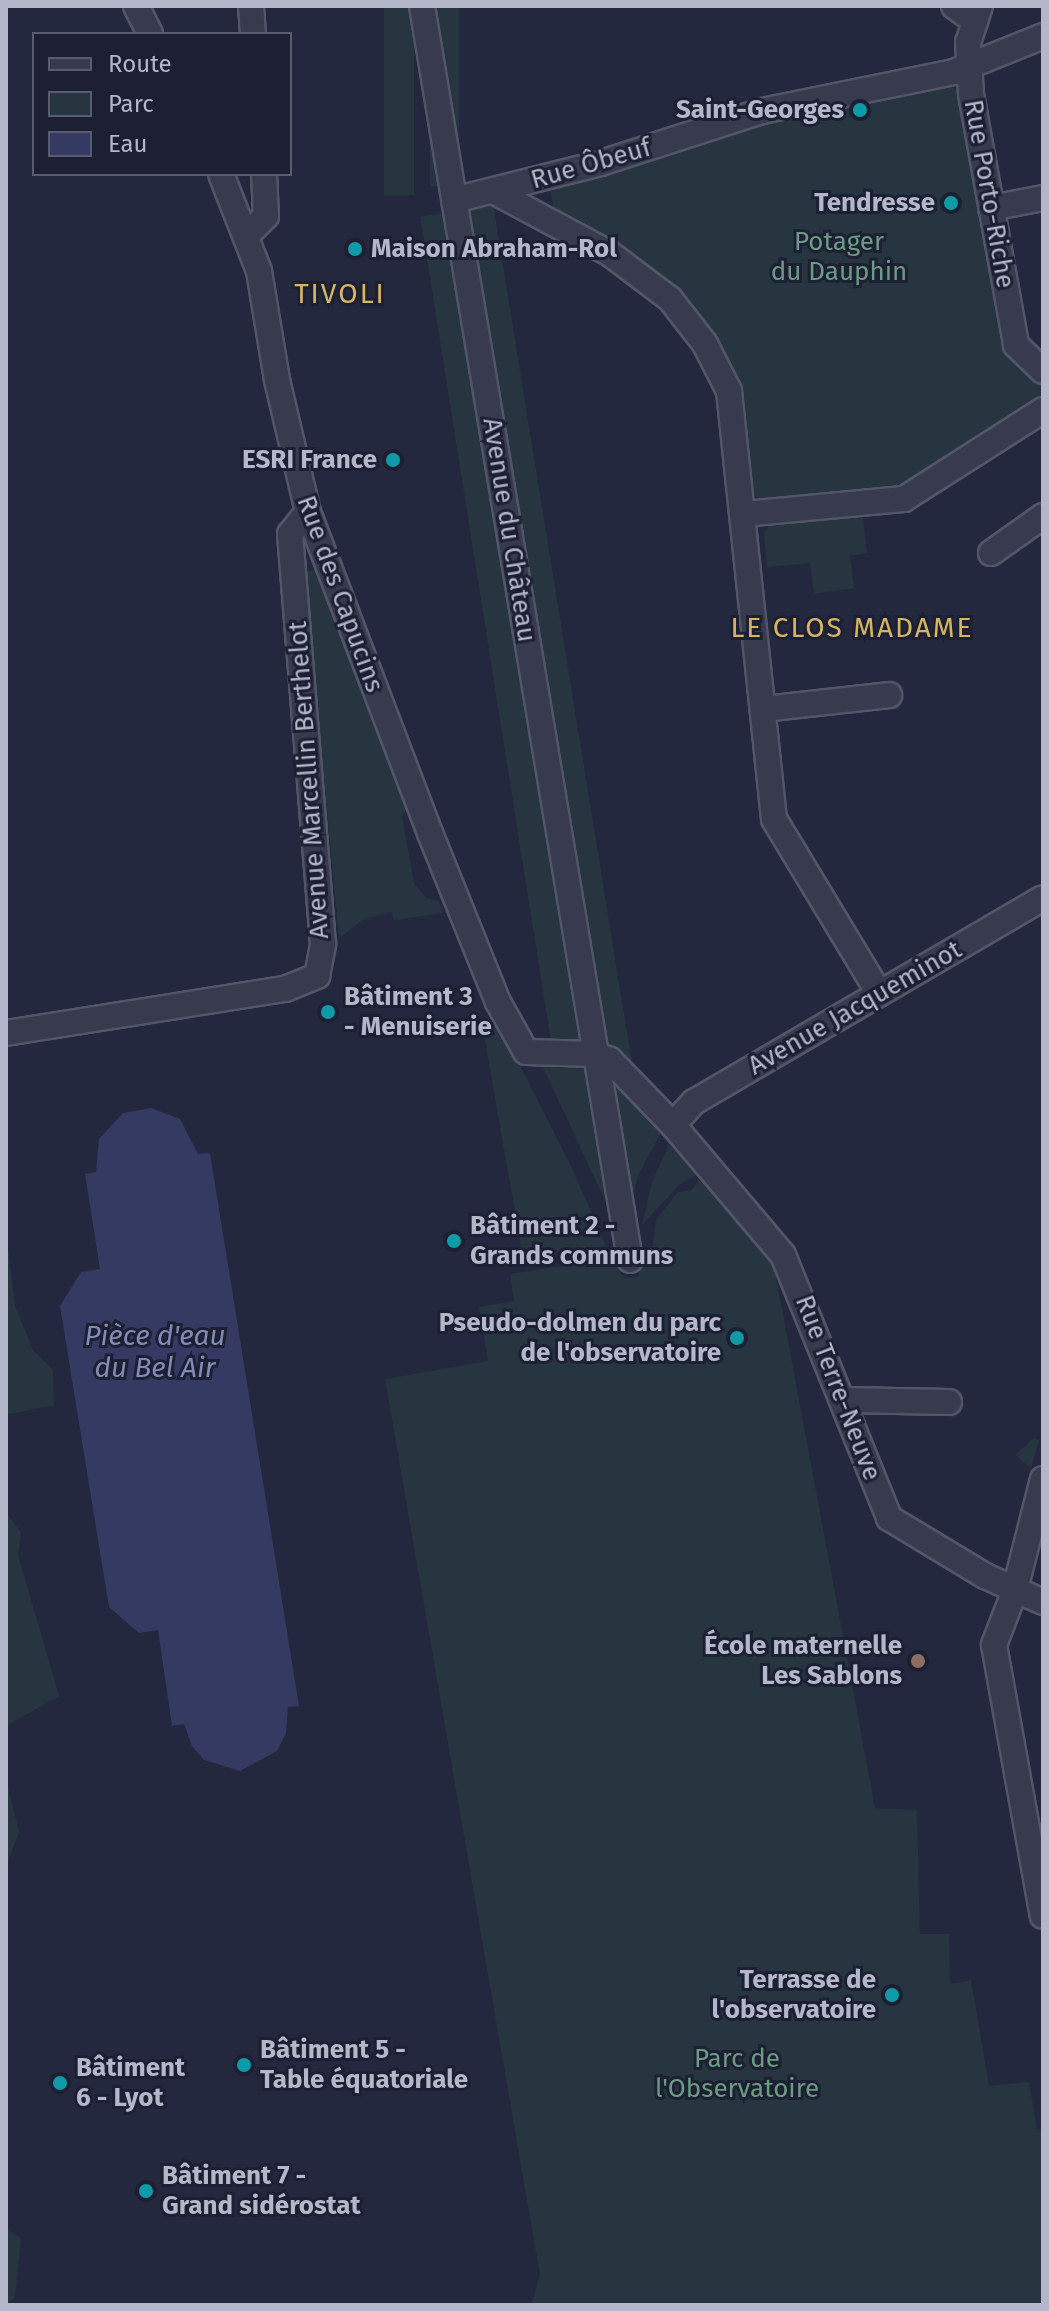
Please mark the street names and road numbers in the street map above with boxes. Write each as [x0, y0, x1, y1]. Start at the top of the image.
street label: Rue Porto-Riche [957, 97, 1021, 291]
street label: Rue Ôbeuf [527, 132, 655, 196]
street label: Avenue du Château [476, 416, 542, 644]
street label: Rue des Capucins [290, 491, 390, 697]
street label: Avenue Marcellin Berthelot [282, 620, 336, 940]
street label: Avenue Jacqueminot [743, 934, 967, 1082]
street label: Rue Terre-Neuve [788, 1291, 888, 1485]

